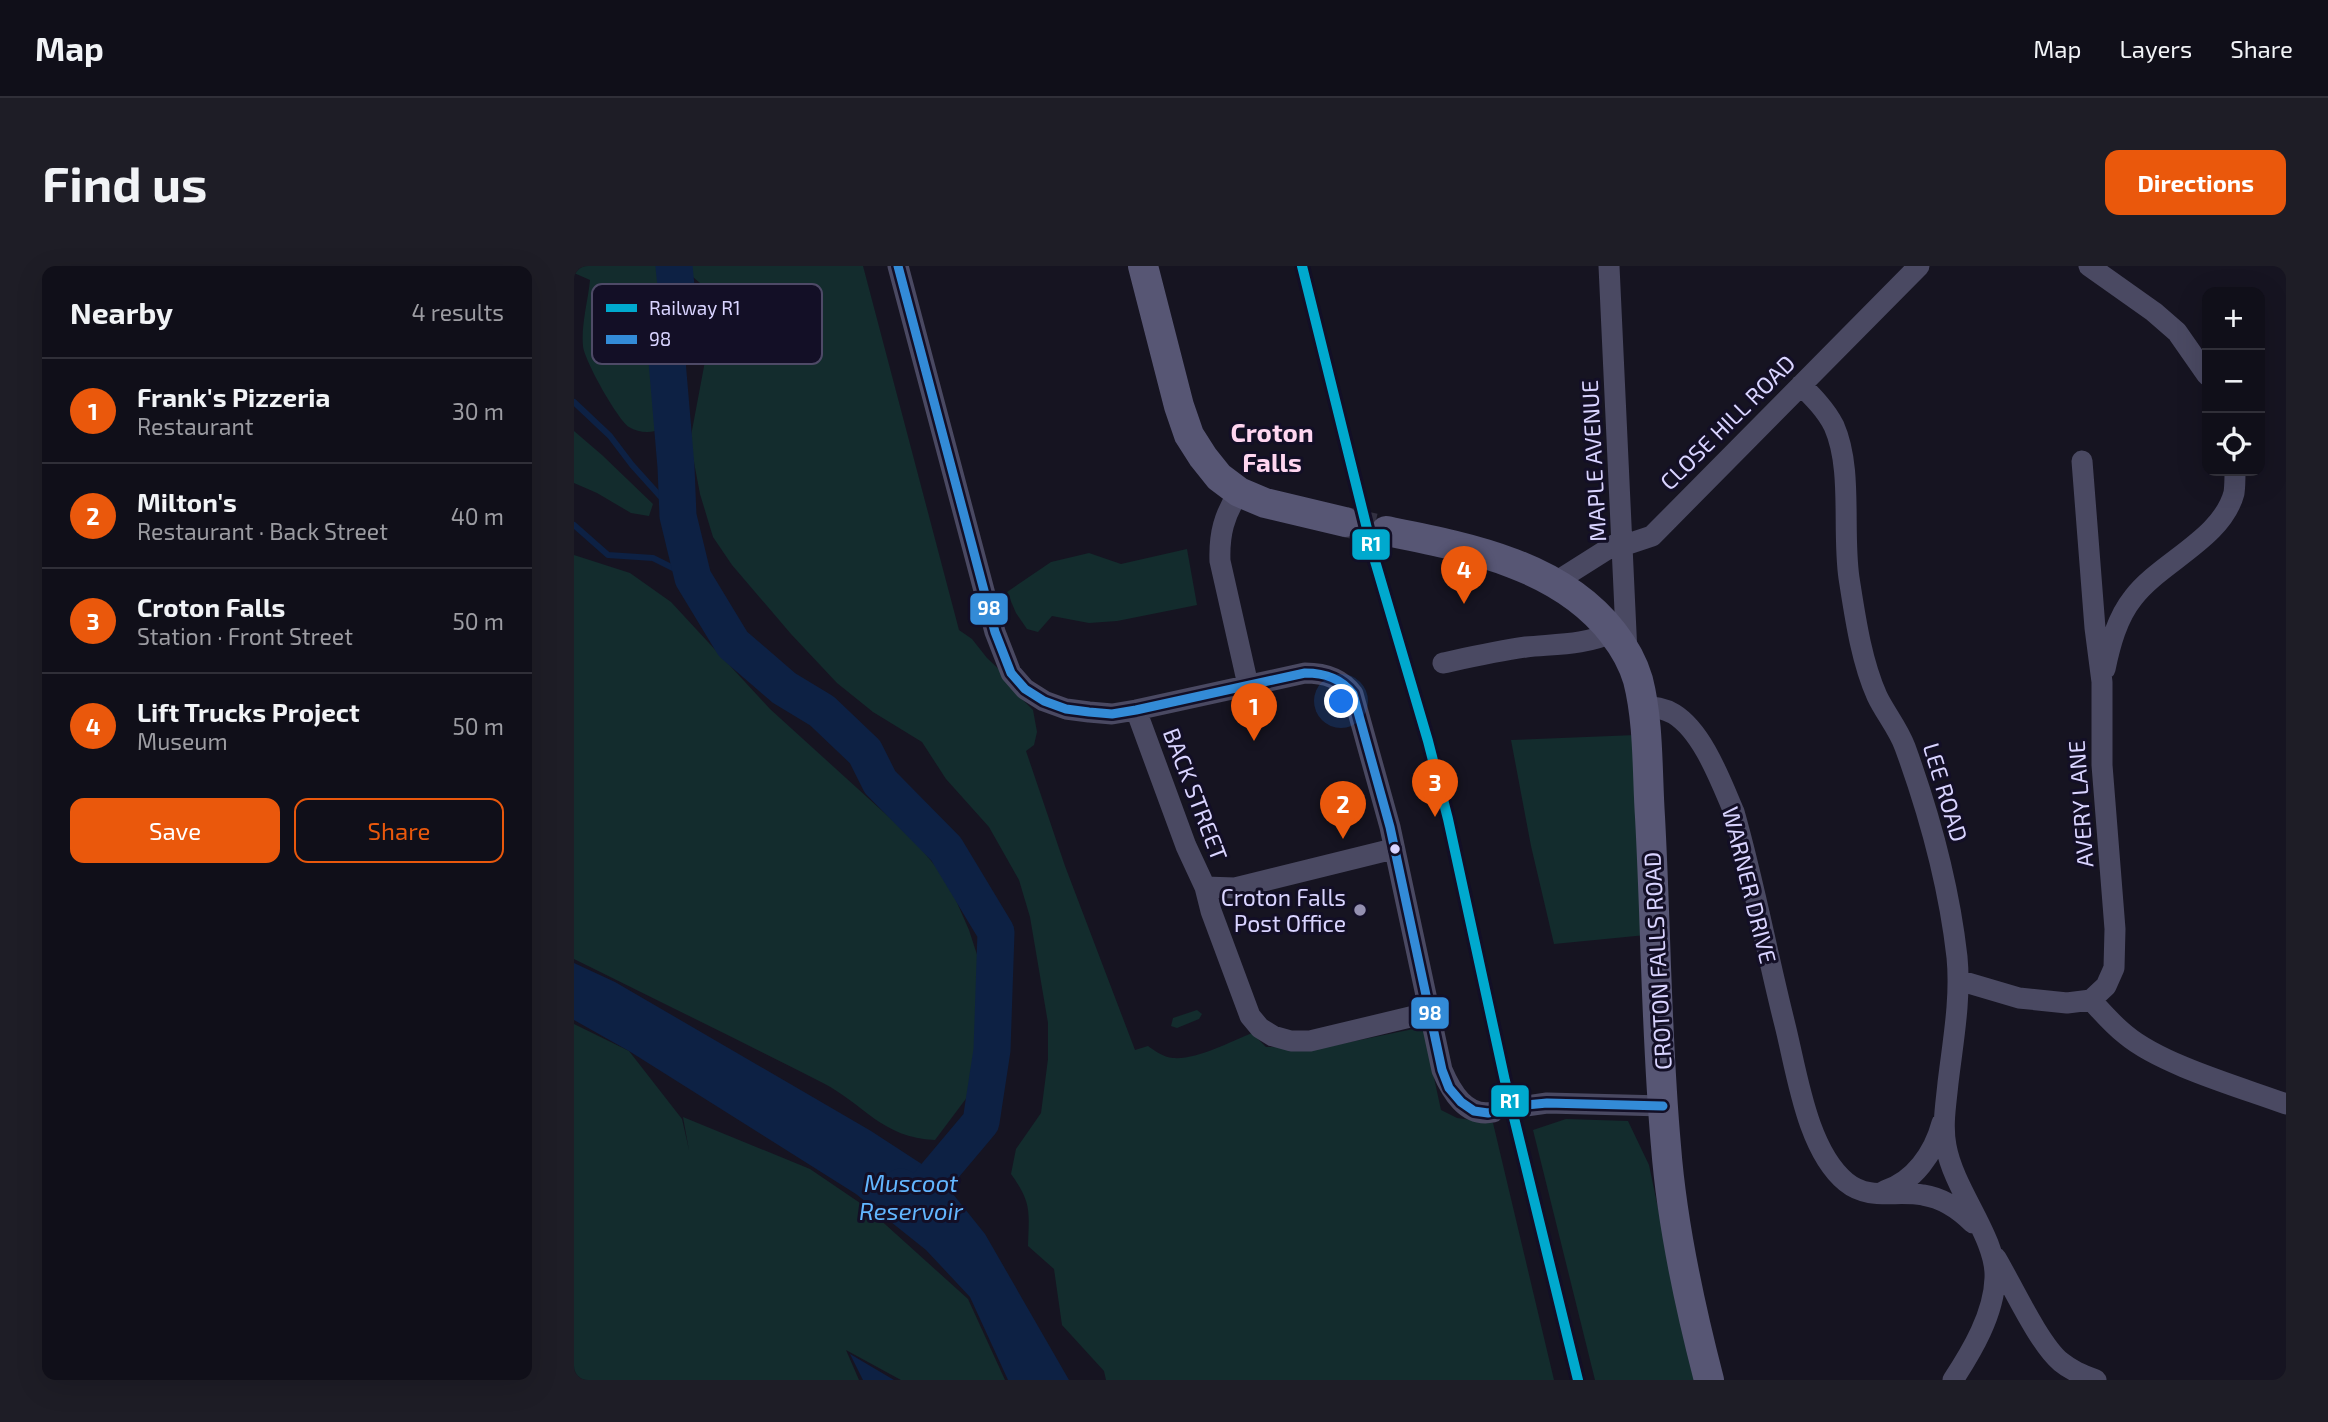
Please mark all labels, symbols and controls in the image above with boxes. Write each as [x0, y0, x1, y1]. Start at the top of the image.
text: Map [35, 28, 104, 68]
text: Map [2033, 34, 2081, 63]
text: Layers [2119, 34, 2192, 63]
text: Share [2230, 34, 2293, 63]
button: Directions [2105, 150, 2286, 215]
text: Find us [42, 153, 207, 212]
legend [592, 284, 822, 364]
map controls [2202, 287, 2265, 476]
button: + [2202, 287, 2265, 350]
text: Nearby [70, 294, 173, 330]
text: Railway R1 [649, 296, 740, 319]
text: 4 results [412, 298, 504, 326]
text: 98 [649, 327, 671, 350]
street label: CLOSE HILL ROAD [1654, 349, 1800, 495]
button: − [2202, 350, 2265, 413]
street label: MAPLE AVENUE [1575, 379, 1611, 543]
text: Frank's Pizzeria [137, 381, 330, 412]
text: 1 [88, 397, 98, 425]
text: 30 m [452, 397, 504, 425]
text: Restaurant [137, 412, 254, 440]
button: locate [2202, 413, 2265, 476]
district label: Croton Falls [1230, 416, 1314, 477]
text: Milton's [137, 486, 237, 517]
text: 2 [86, 502, 100, 530]
text: 40 m [451, 502, 504, 530]
text: Restaurant · Back Street [137, 517, 388, 545]
line badge: R1 [1351, 528, 1391, 561]
text: R1 [1361, 532, 1381, 555]
pin: 4 [1441, 546, 1487, 604]
text: Croton Falls [137, 591, 285, 622]
line badge: 98 [969, 592, 1009, 626]
text: 98 [977, 596, 1001, 619]
text: 3 [86, 607, 100, 635]
text: 50 m [453, 607, 504, 635]
text: Station · Front Street [137, 622, 353, 650]
pin: 1 [1231, 683, 1277, 741]
your location [1324, 684, 1358, 718]
text: Lift Trucks Project [137, 696, 360, 727]
text: 4 [86, 712, 100, 740]
text: 50 m [453, 712, 504, 740]
street label: BACK STREET [1158, 724, 1234, 864]
text: Museum [137, 727, 228, 755]
street label: LEE ROAD [1918, 739, 1974, 845]
street label: AVERY LANE [2062, 740, 2098, 868]
pin: 3 [1412, 759, 1458, 817]
pin: 2 [1320, 781, 1366, 839]
button: Save [70, 798, 280, 863]
button: Share [294, 798, 504, 863]
street label: WARNER DRIVE [1717, 804, 1783, 966]
unlabelled marker [1388, 842, 1402, 856]
street label: CROTON FALLS ROAD [1637, 851, 1677, 1071]
place label: Croton Falls Post Office [1221, 883, 1346, 937]
marker: Croton Falls Post Office [1352, 902, 1368, 918]
line badge: 98 [1410, 996, 1450, 1030]
text: 98 [1418, 1001, 1442, 1024]
line badge: R1 [1490, 1084, 1530, 1118]
text: R1 [1500, 1089, 1520, 1112]
water label: Muscoot Reservoir [859, 1168, 963, 1225]

